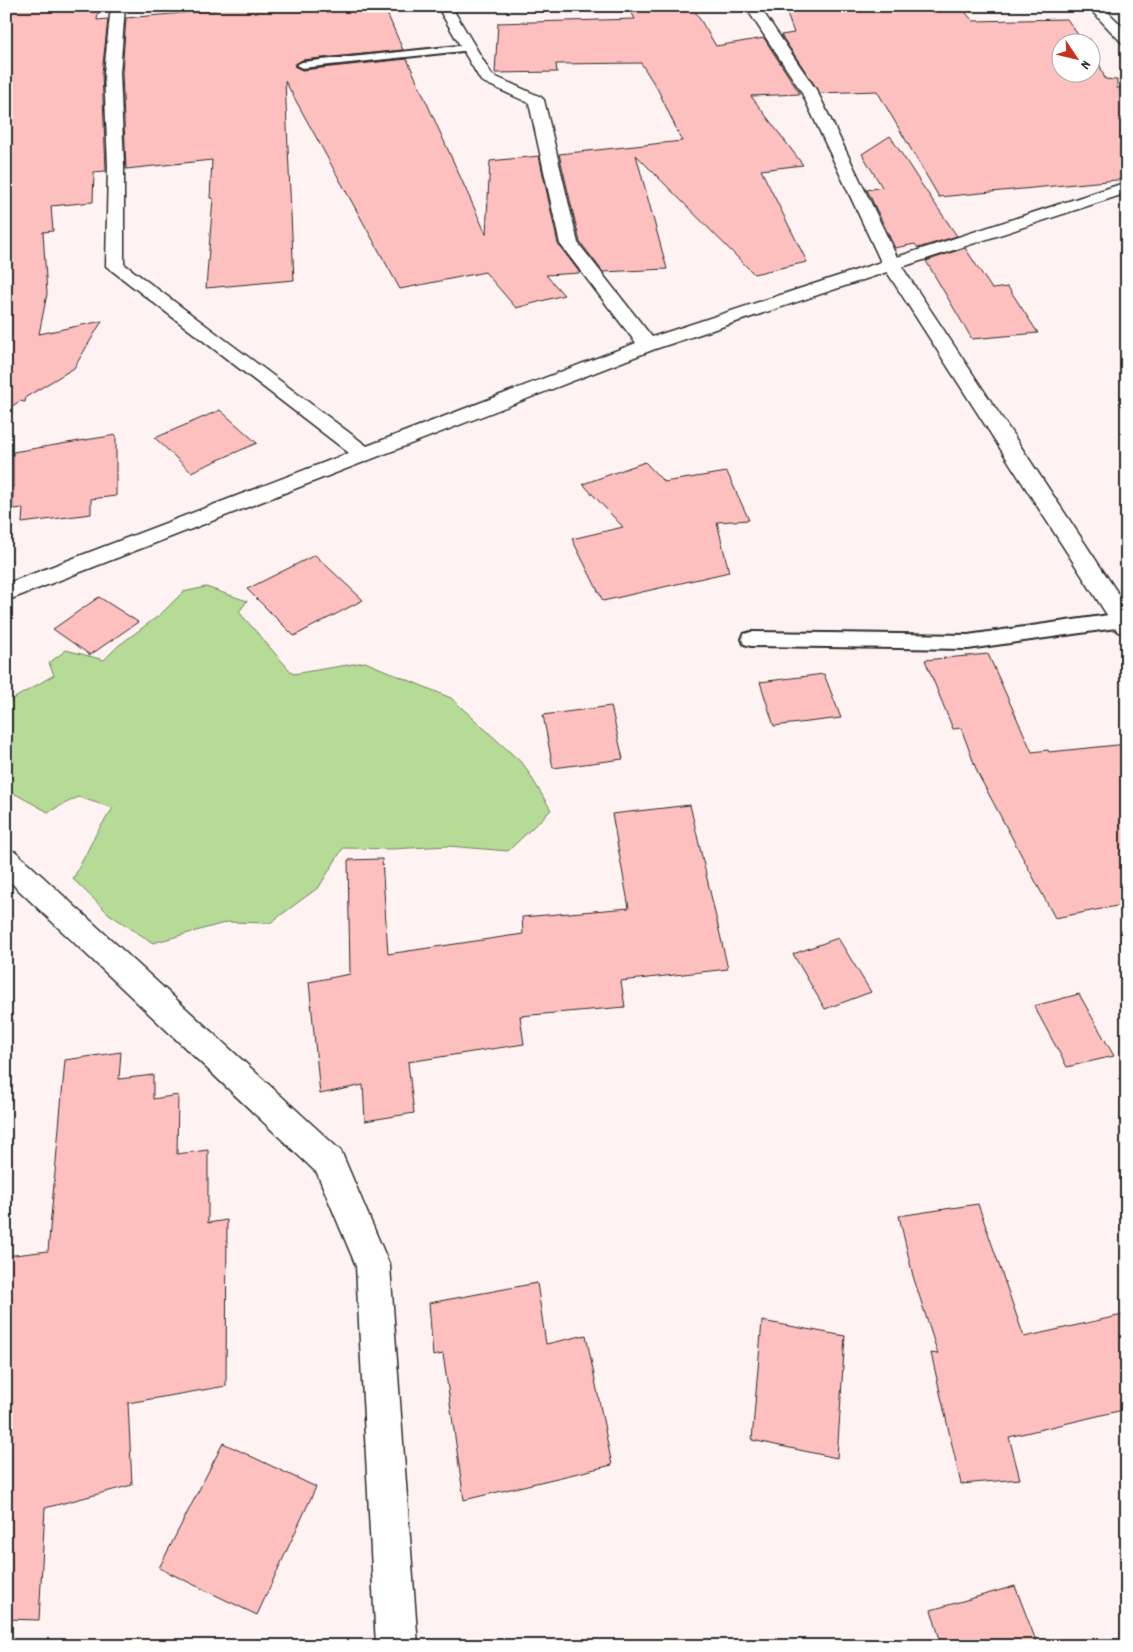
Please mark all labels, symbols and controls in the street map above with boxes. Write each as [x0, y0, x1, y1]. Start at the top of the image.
north arrow [1050, 32, 1100, 82]
text: N [1075, 56, 1095, 73]

